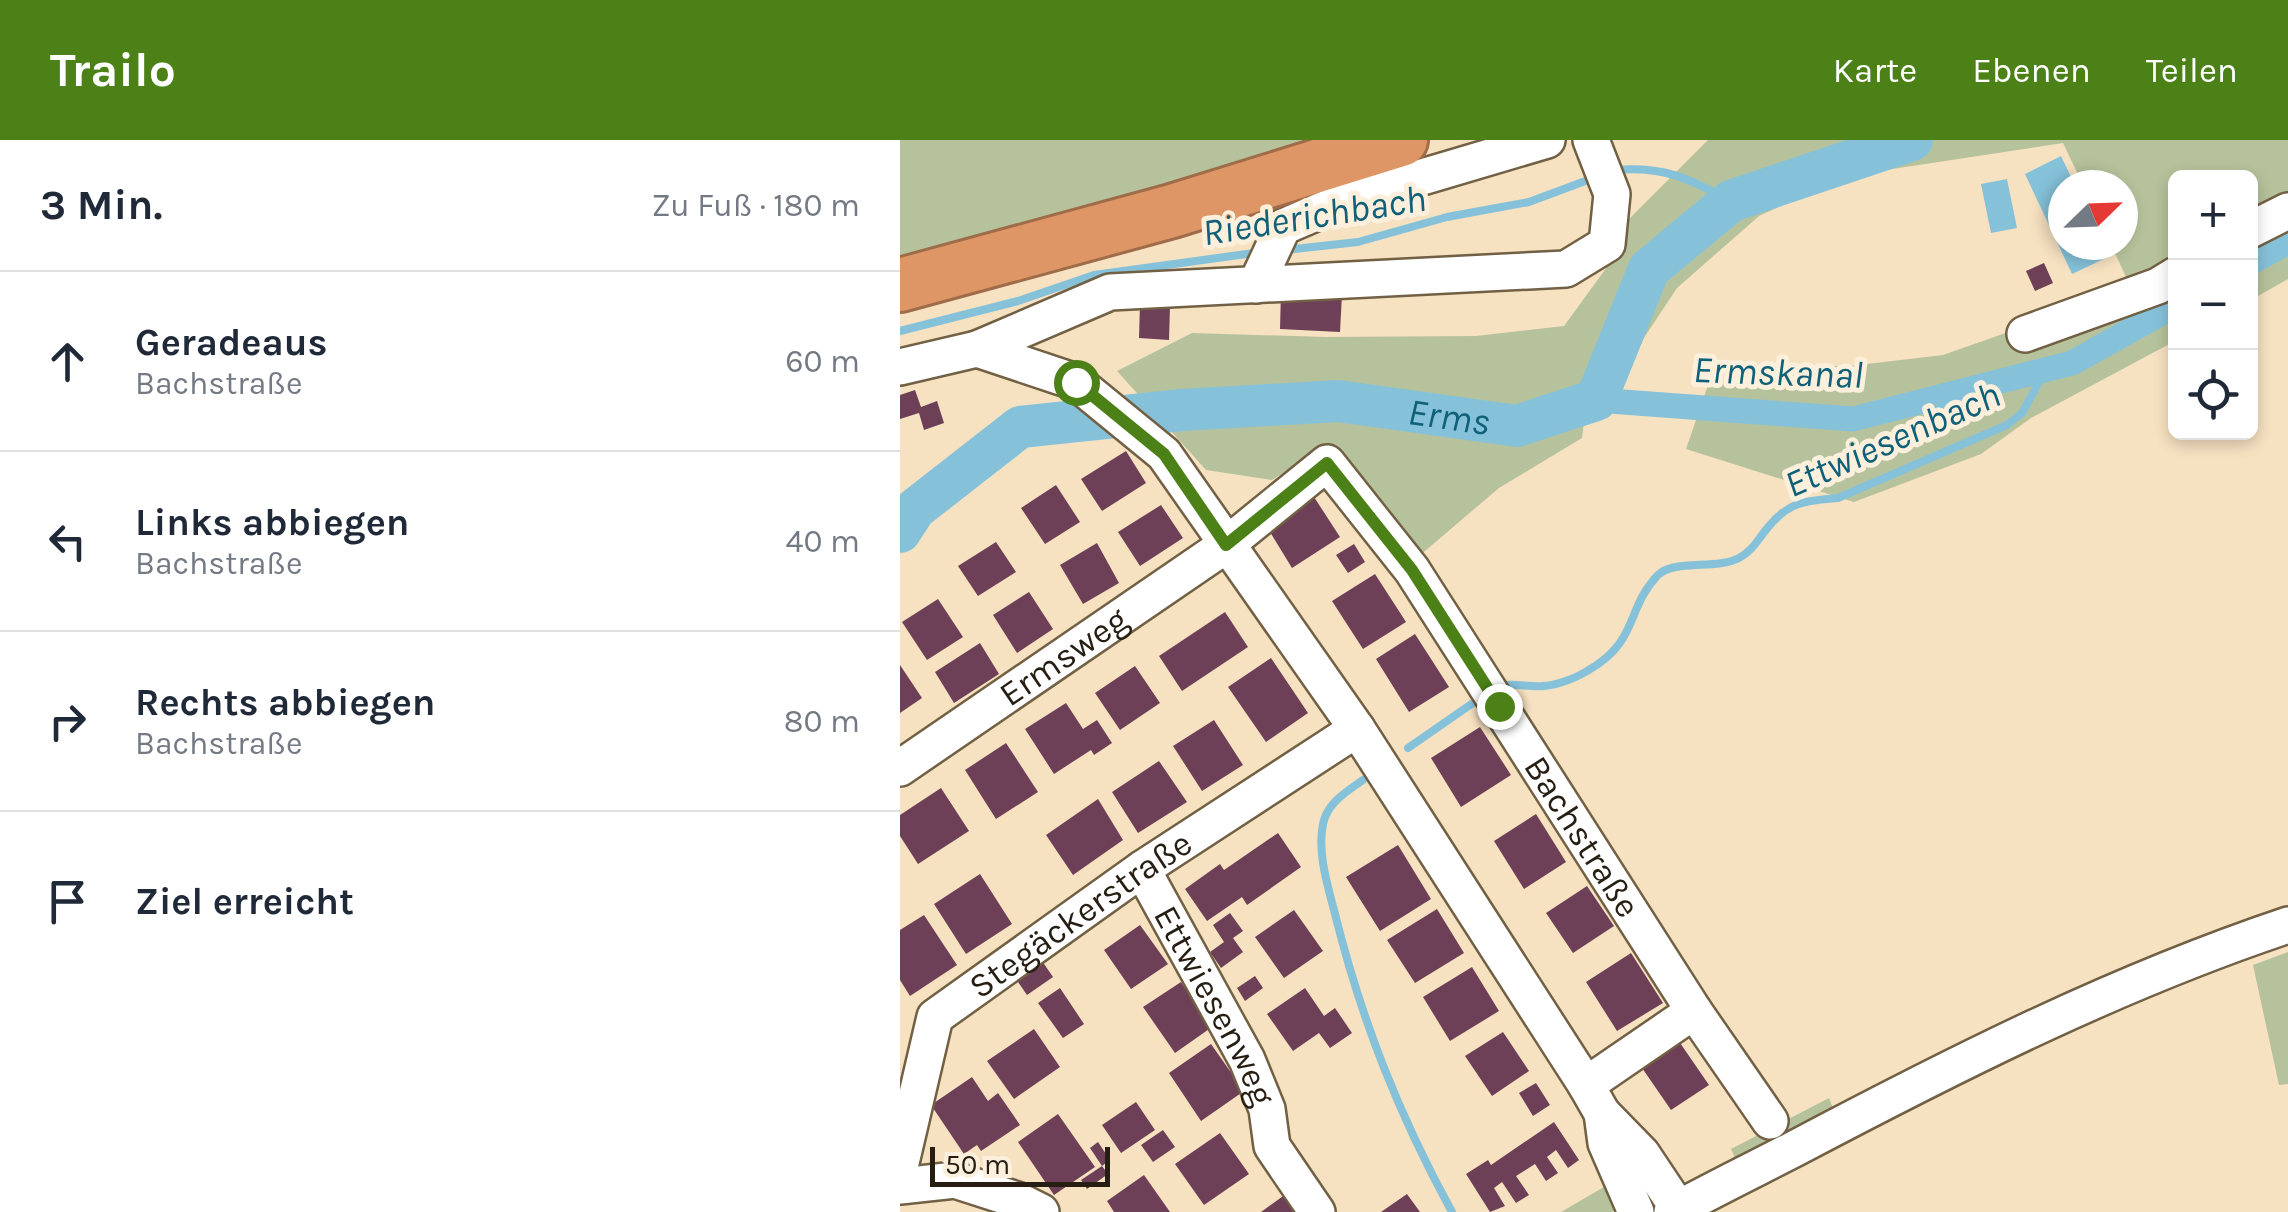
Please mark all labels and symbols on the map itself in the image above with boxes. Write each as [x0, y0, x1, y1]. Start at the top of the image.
north arrow [2048, 170, 2138, 260]
water label: Riederichbach [1199, 176, 1429, 255]
water label: Ermskanal [1692, 347, 1864, 398]
route start [1054, 360, 1100, 406]
water label: Ettwiesenbach [1777, 372, 2007, 507]
water label: Erms [1405, 389, 1493, 445]
street label: Ermsweg [992, 598, 1136, 715]
route end [1477, 684, 1523, 730]
street label: Bachstraße [1515, 749, 1649, 925]
street label: Stegäckerstraße [961, 822, 1199, 1007]
street label: Ettwiesenweg [1145, 899, 1283, 1112]
scale bar [930, 1142, 1110, 1186]

